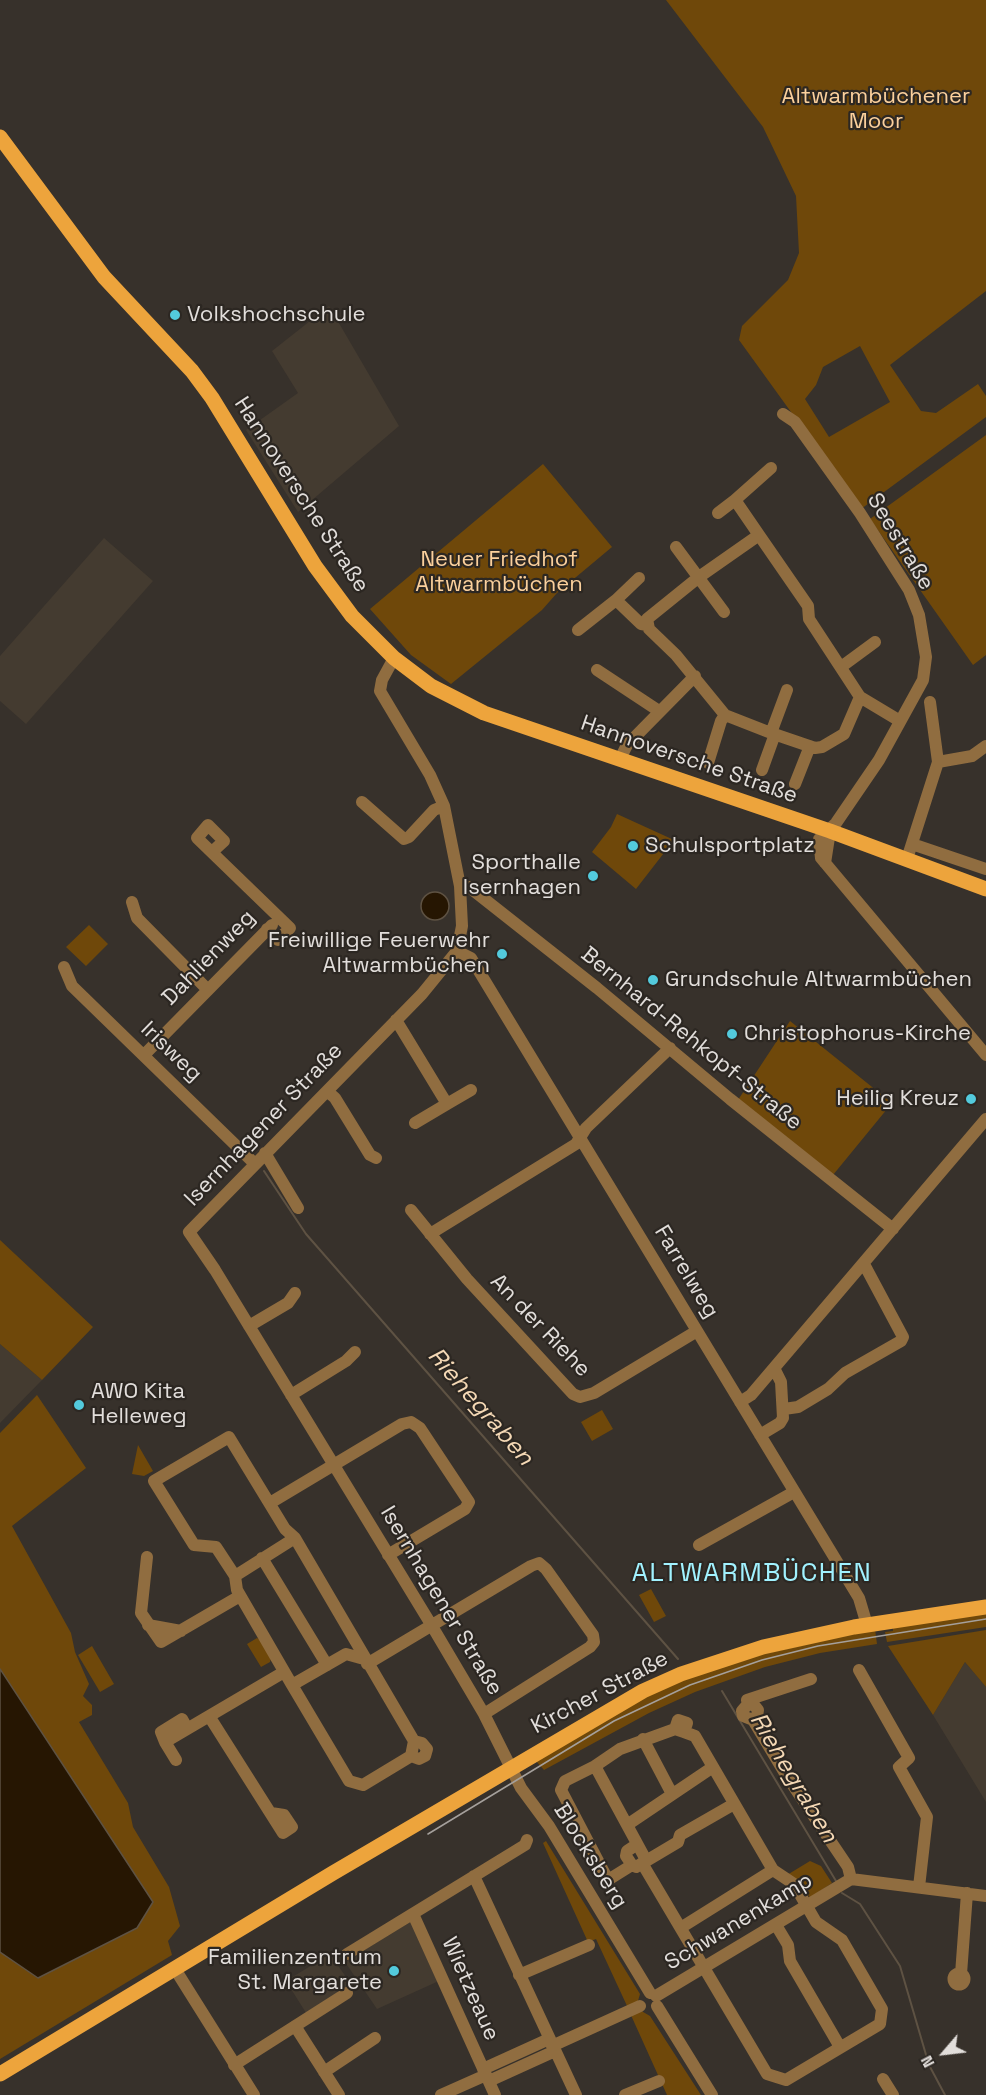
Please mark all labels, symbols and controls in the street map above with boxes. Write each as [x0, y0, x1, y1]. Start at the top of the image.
park label: Altwarmbüchener Moor [782, 84, 970, 136]
place label: Volkshochschule [187, 302, 366, 328]
marker: Volkshochschule [168, 308, 182, 322]
street label: Hannoversche Straße [228, 392, 374, 598]
street label: Seestraße [861, 489, 939, 595]
park label: Neuer Friedhof Altwarmbüchen [415, 547, 583, 598]
street label: Hannoversche Straße [577, 710, 801, 810]
place label: Schulsportplatz [645, 833, 815, 859]
marker: Schulsportplatz [626, 839, 640, 853]
place label: Sporthalle Isernhagen [463, 850, 581, 902]
marker: Sporthalle Isernhagen [586, 869, 600, 883]
street label: Dahlienweg [157, 905, 261, 1011]
place label: Freiwillige Feuerwehr Altwarmbüchen [268, 928, 490, 980]
street label: Bernhard-Rehkopf-Straße [575, 942, 807, 1136]
marker: Freiwillige Feuerwehr Altwarmbüchen [495, 947, 509, 961]
place label: Grundschule Altwarmbüchen [665, 967, 972, 993]
marker: Grundschule Altwarmbüchen [646, 973, 660, 987]
street label: Irisweg [135, 1016, 207, 1088]
place label: Christophorus-Kirche [744, 1021, 971, 1047]
marker: Christophorus-Kirche [725, 1027, 739, 1041]
street label: Isernhagener Straße [179, 1038, 349, 1212]
place label: Heilig Kreuz [836, 1086, 959, 1112]
marker: Heilig Kreuz [964, 1092, 978, 1106]
street label: Farrelweg [648, 1221, 724, 1323]
street label: An der Riehe [484, 1269, 596, 1383]
water label: Riehegraben [421, 1342, 539, 1472]
place label: AWO Kita Helleweg [91, 1379, 187, 1430]
marker: AWO Kita Helleweg [72, 1398, 86, 1412]
street label: Isernhagener Straße [374, 1502, 508, 1700]
district label: ALTWARMBÜCHEN [632, 1558, 872, 1590]
street label: Kircher Straße [527, 1646, 673, 1740]
water label: Riehegraben [743, 1708, 843, 1848]
street label: Blocksberg [547, 1799, 633, 1913]
street label: Schwanenkamp [660, 1868, 818, 1976]
street label: Wietzeaue [436, 1933, 504, 2045]
place label: Familienzentrum St. Margarete [208, 1945, 382, 1996]
marker: Familienzentrum St. Margarete [387, 1964, 401, 1978]
north arrow [914, 2023, 974, 2083]
text: N [916, 2052, 939, 2071]

